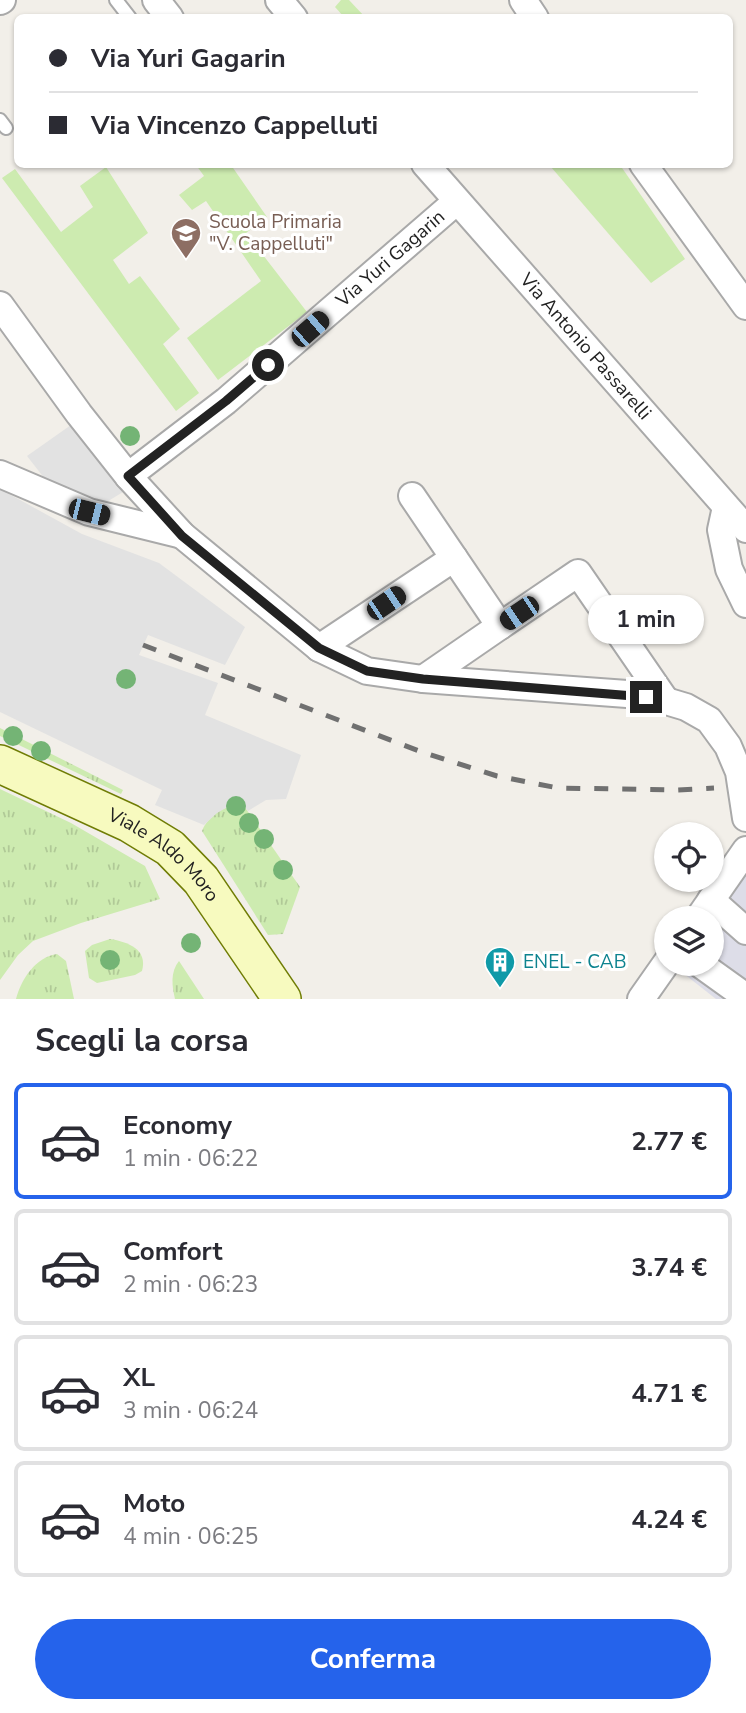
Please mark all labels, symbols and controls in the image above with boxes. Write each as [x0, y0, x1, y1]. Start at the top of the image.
text: Via Yuri Gagarin [91, 41, 286, 76]
text: Via Vincenzo Cappelluti [91, 108, 378, 143]
street label: Via Yuri Gagarin [330, 204, 451, 314]
place label: Scuola Primaria "V. Cappelluti" [209, 209, 342, 257]
school or university icon: Scuola Primaria "V. Cappelluti" [169, 216, 203, 260]
street label: Via Antonio Passarelli [513, 267, 657, 425]
car [288, 307, 333, 351]
route start [252, 349, 284, 381]
car [67, 497, 112, 527]
car [363, 583, 410, 623]
car [496, 593, 543, 633]
callout: 1 min [588, 596, 704, 644]
text: 1 min [616, 604, 676, 635]
route end [630, 681, 662, 713]
street label: Viale Aldo Moro [103, 802, 225, 907]
map controls [654, 822, 724, 976]
button: locate [654, 822, 724, 892]
button: layers [654, 906, 724, 976]
building icon: ENEL - CAB [483, 945, 517, 989]
place label: ENEL - CAB [523, 949, 627, 975]
text: Scegli la corsa [35, 1019, 249, 1062]
text: Economy [123, 1108, 232, 1143]
icon: car [39, 1110, 102, 1173]
text: 2.77 € [631, 1124, 707, 1159]
text: 1 min · 06:22 [123, 1143, 258, 1174]
text: Comfort [123, 1234, 223, 1269]
icon: car [39, 1236, 102, 1299]
text: 3.74 € [631, 1250, 707, 1285]
text: 2 min · 06:23 [123, 1269, 258, 1300]
text: XL [123, 1360, 155, 1395]
icon: car [39, 1362, 102, 1425]
text: 4.71 € [631, 1376, 707, 1411]
text: 3 min · 06:24 [123, 1395, 258, 1426]
text: Moto [123, 1486, 185, 1521]
icon: car [39, 1488, 102, 1551]
text: 4.24 € [631, 1502, 707, 1537]
text: 4 min · 06:25 [123, 1521, 258, 1552]
button: Conferma [35, 1619, 711, 1699]

